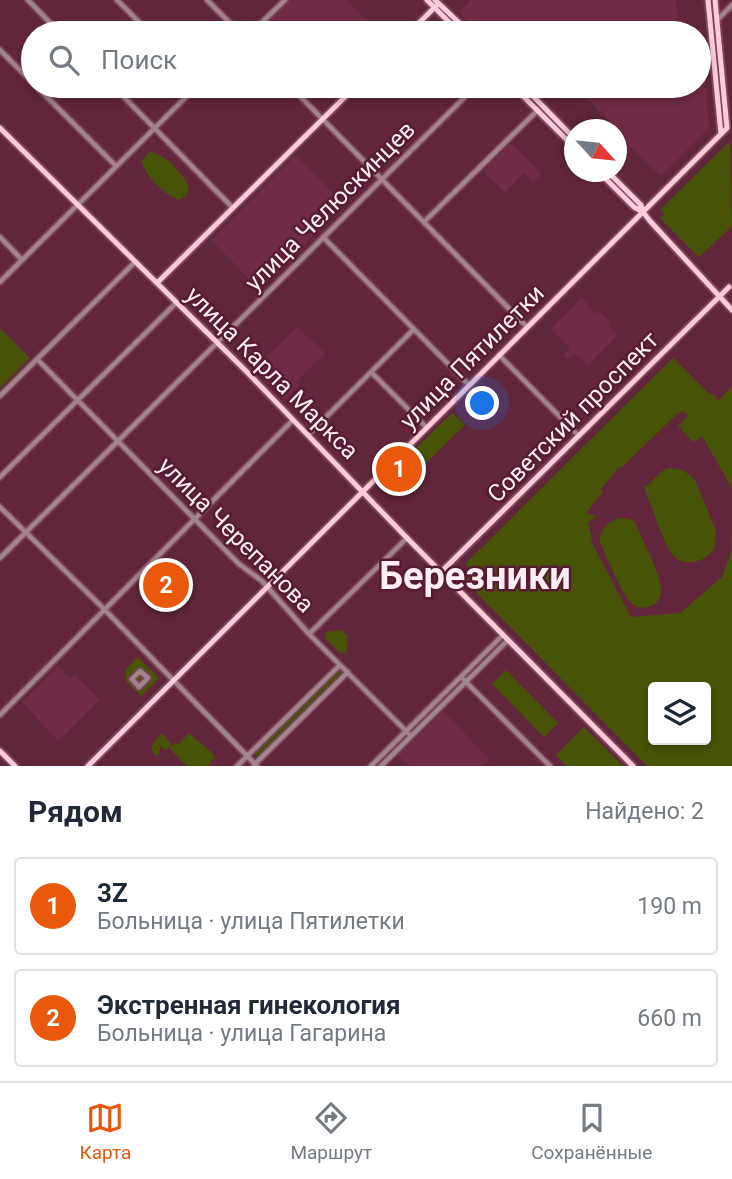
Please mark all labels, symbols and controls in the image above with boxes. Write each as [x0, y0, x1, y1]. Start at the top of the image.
search box [21, 21, 711, 98]
icon: search [45, 41, 83, 79]
text: Поиск [101, 45, 177, 75]
street label: улица Челюскинцев [239, 115, 421, 297]
north arrow [564, 119, 627, 182]
street label: улица Пятилетки [394, 279, 550, 435]
street label: улица Карла Маркса [180, 281, 364, 465]
street label: Советский проспект [482, 325, 665, 508]
your location [465, 386, 499, 420]
pin: 1 [376, 443, 422, 495]
street label: улица Черепанова [152, 451, 320, 619]
district label: Березники [379, 554, 571, 598]
pin: 2 [143, 559, 189, 611]
map controls [648, 682, 711, 745]
button: layers [648, 682, 711, 745]
text: Рядом [28, 794, 123, 829]
text: Найдено: 2 [585, 798, 704, 825]
text: 3Z [97, 878, 128, 908]
text: 1 [46, 893, 60, 920]
text: 190 m [637, 893, 702, 920]
text: Больница · улица Пятилетки [97, 908, 405, 935]
text: Экстренная гинекология [97, 990, 401, 1020]
text: 2 [46, 1005, 60, 1032]
text: 660 m [637, 1005, 702, 1032]
text: Больница · улица Гагарина [97, 1020, 386, 1047]
tab: Карта [80, 1099, 131, 1164]
tab: Маршрут [290, 1099, 372, 1164]
tab: Сохранённые [531, 1099, 652, 1164]

